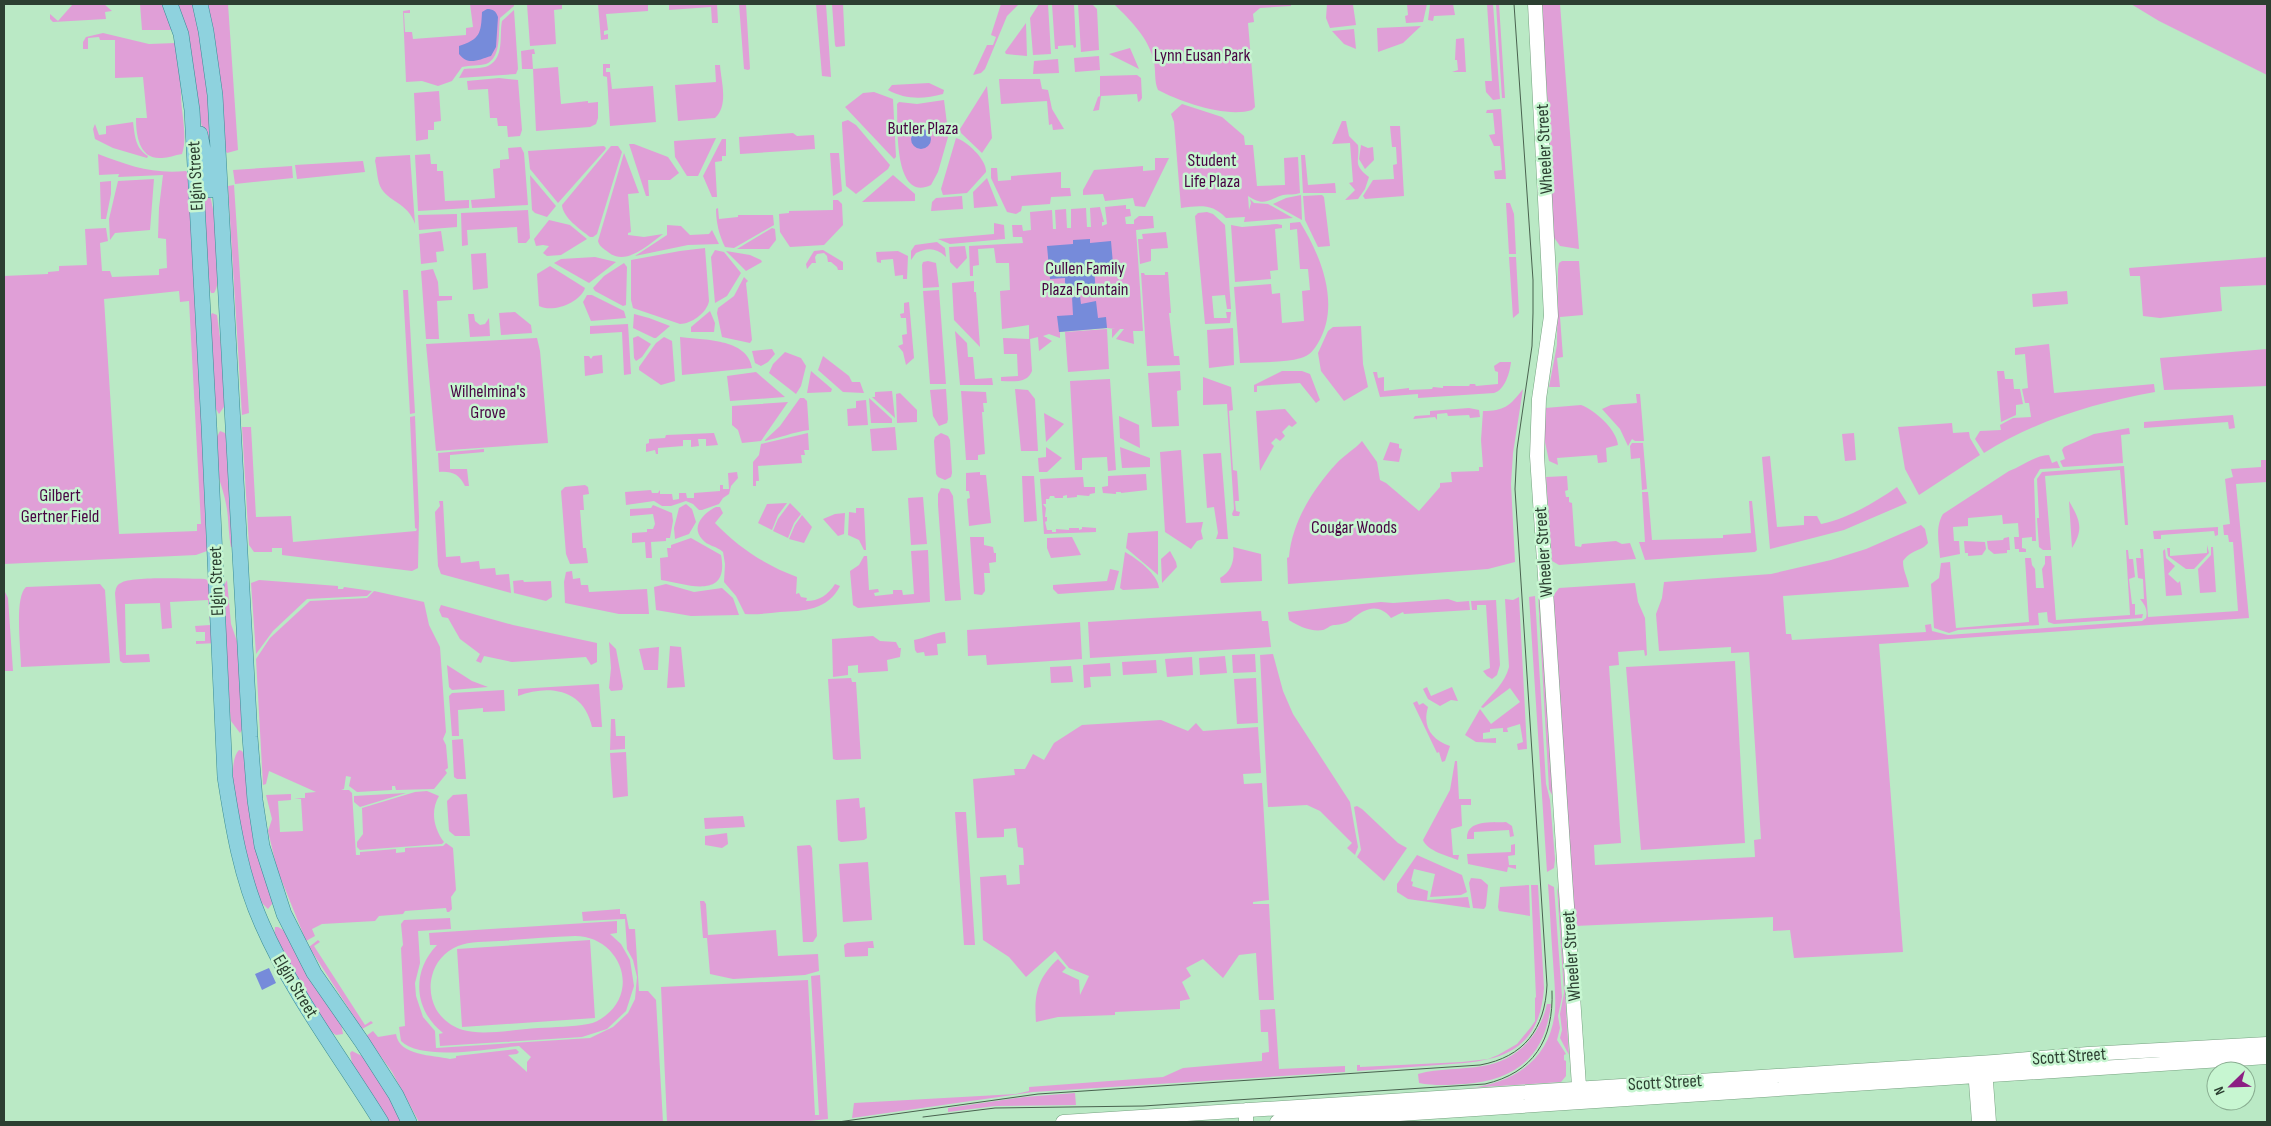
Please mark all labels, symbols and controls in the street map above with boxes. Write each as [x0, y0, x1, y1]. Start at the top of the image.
park label: Lynn Eusan Park [1154, 45, 1250, 66]
street label: Wheeler Street [1532, 103, 1557, 195]
park label: Butler Plaza [888, 118, 959, 139]
street label: Elgin Street [183, 140, 208, 211]
park label: Student Life Plaza [1184, 150, 1240, 192]
park label: Cullen Family Plaza Fountain [1042, 258, 1128, 300]
park label: Wilhelmina's Grove [450, 381, 526, 423]
park label: Gilbert Gertner Field [21, 485, 99, 527]
street label: Wheeler Street [1530, 506, 1557, 598]
park label: Cougar Woods [1311, 517, 1397, 538]
street label: Elgin Street [205, 545, 228, 616]
street label: Wheeler Street [1558, 910, 1585, 1002]
street label: Elgin Street [269, 951, 323, 1022]
street label: Scott Street [2031, 1043, 2107, 1070]
north arrow [2206, 1061, 2256, 1111]
street label: Scott Street [1627, 1070, 1703, 1095]
text: N [2210, 1084, 2229, 1098]

